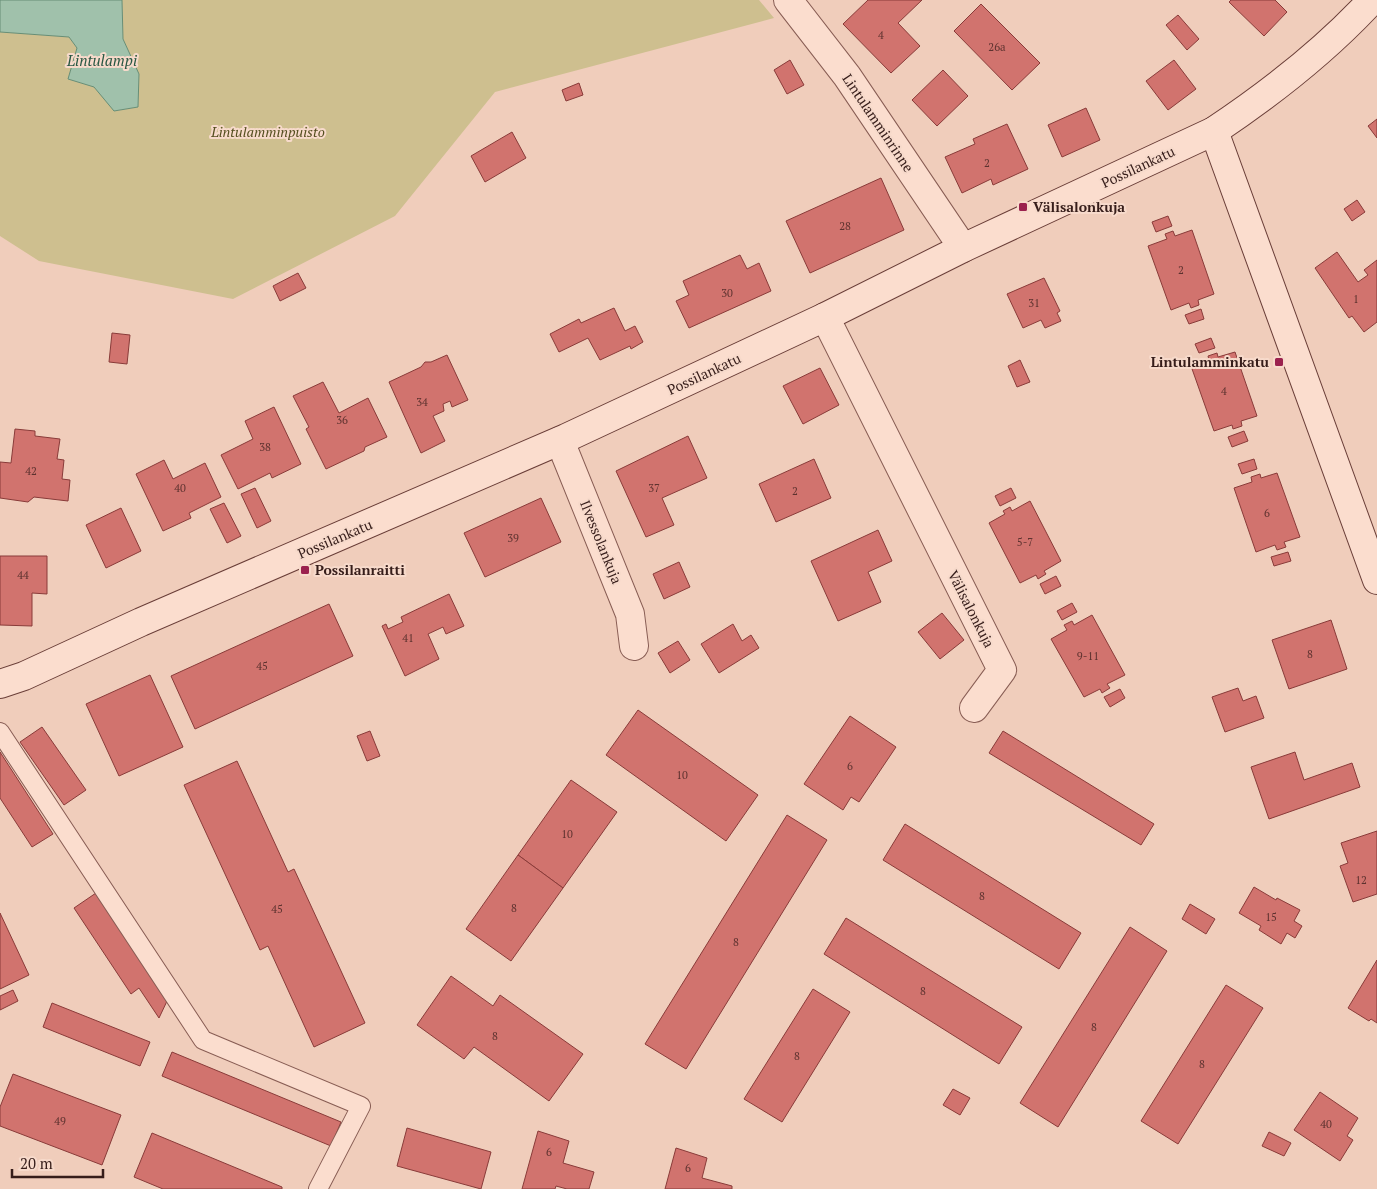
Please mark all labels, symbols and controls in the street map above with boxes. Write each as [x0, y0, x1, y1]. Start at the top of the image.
house number: 4 [878, 28, 884, 42]
house number: 26a [988, 40, 1006, 54]
water label: Lintulampi [66, 50, 138, 70]
street label: Lintulamminrinne [838, 70, 918, 176]
park label: Lintulamminpuisto [210, 122, 325, 141]
street label: Possilankatu [1098, 141, 1178, 192]
house number: 2 [984, 156, 990, 170]
place label: Välisalonkuja [1033, 197, 1125, 216]
marker: Välisalonkuja [1017, 201, 1029, 213]
house number: 28 [839, 219, 851, 233]
house number: 2 [1178, 263, 1184, 277]
house number: 30 [721, 286, 733, 300]
house number: 1 [1353, 292, 1359, 306]
house number: 31 [1028, 296, 1040, 310]
street label: Possilankatu [664, 348, 744, 399]
place label: Lintulamminkatu [1151, 352, 1269, 371]
marker: Lintulamminkatu [1273, 356, 1285, 368]
house number: 4 [1221, 384, 1227, 398]
house number: 34 [416, 395, 428, 409]
house number: 36 [336, 413, 348, 427]
house number: 38 [259, 440, 271, 454]
house number: 42 [25, 464, 37, 478]
house number: 40 [174, 481, 186, 495]
house number: 37 [648, 481, 660, 495]
house number: 2 [792, 484, 798, 498]
street label: Ilvessolankuja [576, 497, 627, 587]
house number: 6 [1264, 506, 1270, 520]
street label: Possilankatu [295, 514, 375, 563]
house number: 39 [507, 531, 519, 545]
house number: 5-7 [1017, 535, 1033, 549]
place label: Possilanraitti [315, 560, 405, 579]
marker: Possilanraitti [299, 564, 311, 576]
street label: Välisalonkuja [944, 567, 999, 651]
house number: 44 [17, 568, 29, 582]
house number: 41 [402, 631, 414, 645]
house number: 8 [1307, 647, 1313, 661]
house number: 9-11 [1077, 649, 1099, 663]
house number: 45 [256, 659, 268, 673]
house number: 6 [847, 759, 853, 773]
house number: 10 [676, 768, 688, 782]
house number: 10 [561, 827, 573, 841]
house number: 12 [1355, 873, 1367, 887]
house number: 8 [979, 889, 985, 903]
house number: 8 [511, 901, 517, 915]
house number: 45 [271, 902, 283, 916]
house number: 15 [1265, 910, 1277, 924]
house number: 8 [733, 935, 739, 949]
house number: 8 [920, 984, 926, 998]
house number: 8 [1091, 1020, 1097, 1034]
house number: 8 [492, 1029, 498, 1043]
house number: 8 [794, 1049, 800, 1063]
house number: 8 [1199, 1057, 1205, 1071]
house number: 49 [54, 1114, 66, 1128]
house number: 40 [1320, 1117, 1332, 1131]
house number: 6 [546, 1145, 552, 1159]
scale bar [12, 1146, 104, 1178]
text: 20 m [20, 1153, 53, 1173]
house number: 6 [685, 1161, 691, 1175]

